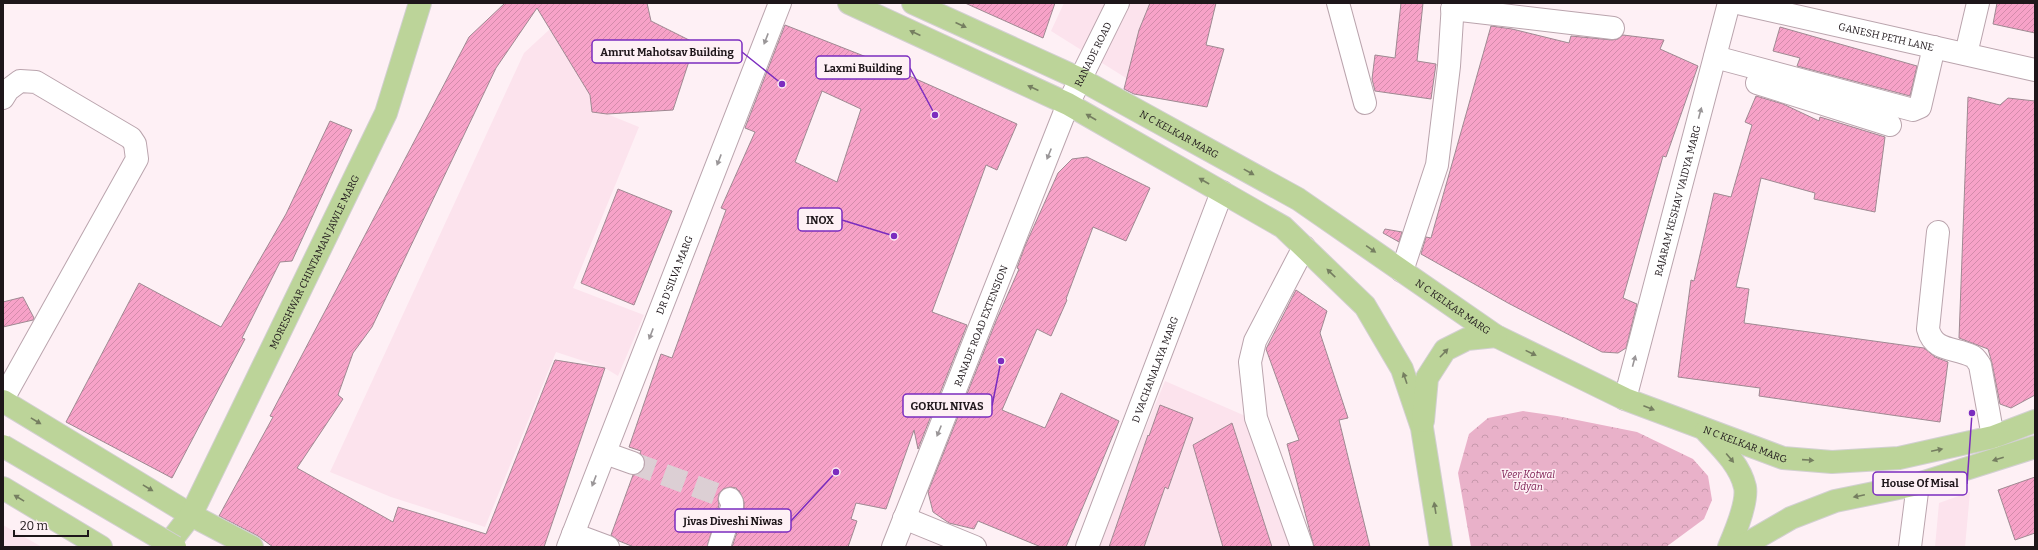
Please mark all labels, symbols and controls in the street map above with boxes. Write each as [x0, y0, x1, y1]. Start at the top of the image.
street label: RANADE ROAD [1073, 20, 1115, 89]
street label: GANESH PETH LANE [1837, 21, 1935, 54]
one-way arrow [956, 22, 967, 28]
one-way arrow [909, 30, 920, 36]
one-way arrow [763, 34, 769, 45]
callout: Amrut Mahotsav Building [592, 40, 742, 63]
text: Amrut Mahotsav Building [600, 46, 734, 59]
callout: Laxmi Building [816, 56, 910, 79]
text: Laxmi Building [824, 62, 903, 75]
one-way arrow [1027, 85, 1038, 91]
one-way arrow [1697, 107, 1703, 120]
street label: N C KELKAR MARG [1137, 108, 1221, 162]
one-way arrow [1085, 114, 1096, 120]
street label: RAJARAM KESHAV VAIDYA MARG [1652, 123, 1704, 278]
one-way arrow [1045, 148, 1051, 160]
one-way arrow [715, 155, 721, 167]
one-way arrow [1244, 169, 1255, 176]
street label: MORESHWAR CHINTAMAN JAWLE MARG [267, 173, 362, 351]
one-way arrow [1198, 178, 1209, 185]
callout: INOX [798, 208, 842, 231]
text: INOX [806, 214, 834, 227]
street label: DR D'SILVA MARG [654, 234, 696, 316]
one-way arrow [1366, 245, 1376, 253]
street label: RANADE ROAD EXTENSION [952, 264, 1011, 388]
one-way arrow [1326, 268, 1336, 278]
street label: N C KELKAR MARG [1413, 277, 1493, 338]
street label: D VACHANALAYA MARG [1130, 314, 1181, 425]
one-way arrow [648, 328, 654, 340]
one-way arrow [1440, 348, 1449, 358]
one-way arrow [1525, 350, 1537, 356]
one-way arrow [1632, 355, 1638, 367]
one-way arrow [1402, 372, 1408, 384]
callout: GOKUL NIVAS [903, 394, 992, 417]
text: GOKUL NIVAS [910, 400, 984, 413]
one-way arrow [1643, 405, 1655, 411]
one-way arrow [31, 417, 41, 425]
street label: N C KELKAR MARG [1701, 424, 1788, 465]
one-way arrow [936, 425, 942, 437]
one-way arrow [1931, 446, 1943, 452]
one-way arrow [1725, 453, 1735, 463]
one-way arrow [1991, 456, 2003, 462]
one-way arrow [1802, 457, 1815, 463]
park label: Veer Kotwal Udyan [1501, 469, 1555, 493]
callout: House Of Misal [1873, 472, 1967, 495]
one-way arrow [590, 475, 596, 487]
text: House Of Misal [1881, 477, 1959, 490]
one-way arrow [142, 485, 154, 492]
one-way arrow [1853, 493, 1865, 499]
one-way arrow [14, 494, 24, 502]
one-way arrow [1432, 502, 1438, 515]
callout: Jivas Diveshi Niwas [675, 509, 791, 532]
scale bar [14, 512, 88, 538]
text: Jivas Diveshi Niwas [682, 515, 783, 528]
text: 20 m [20, 519, 49, 533]

